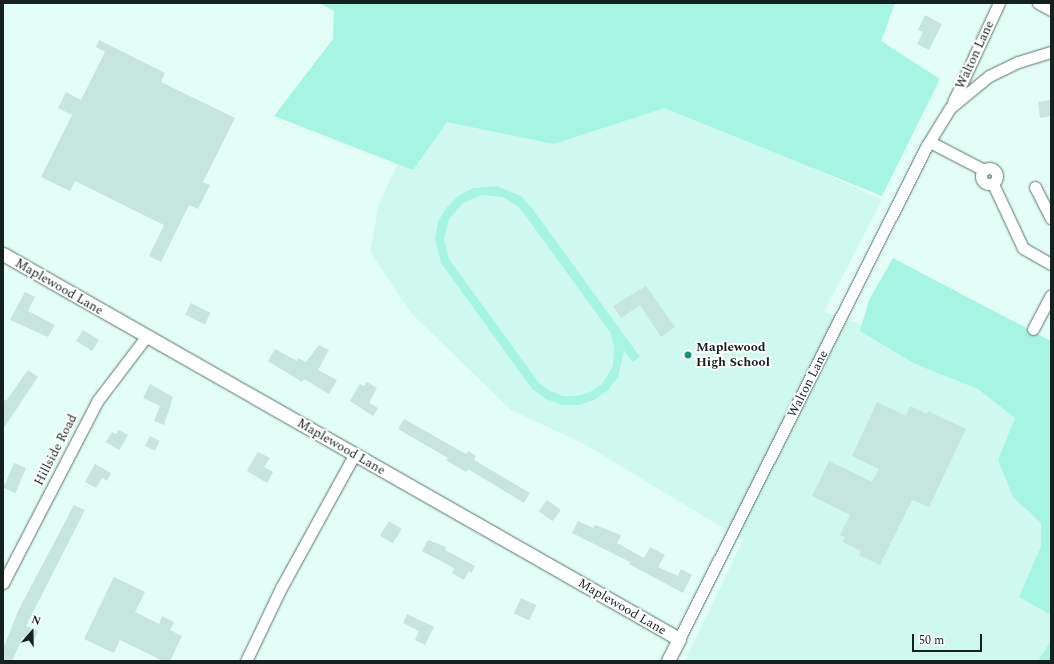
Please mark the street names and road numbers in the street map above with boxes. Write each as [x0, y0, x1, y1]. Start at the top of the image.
street label: Walton Lane [952, 18, 998, 92]
street label: Maplewood Lane [12, 255, 106, 319]
street label: Walton Lane [784, 348, 832, 420]
street label: Hillside Road [31, 412, 81, 488]
street label: Maplewood Lane [294, 415, 388, 479]
street label: Maplewood Lane [575, 575, 669, 639]

